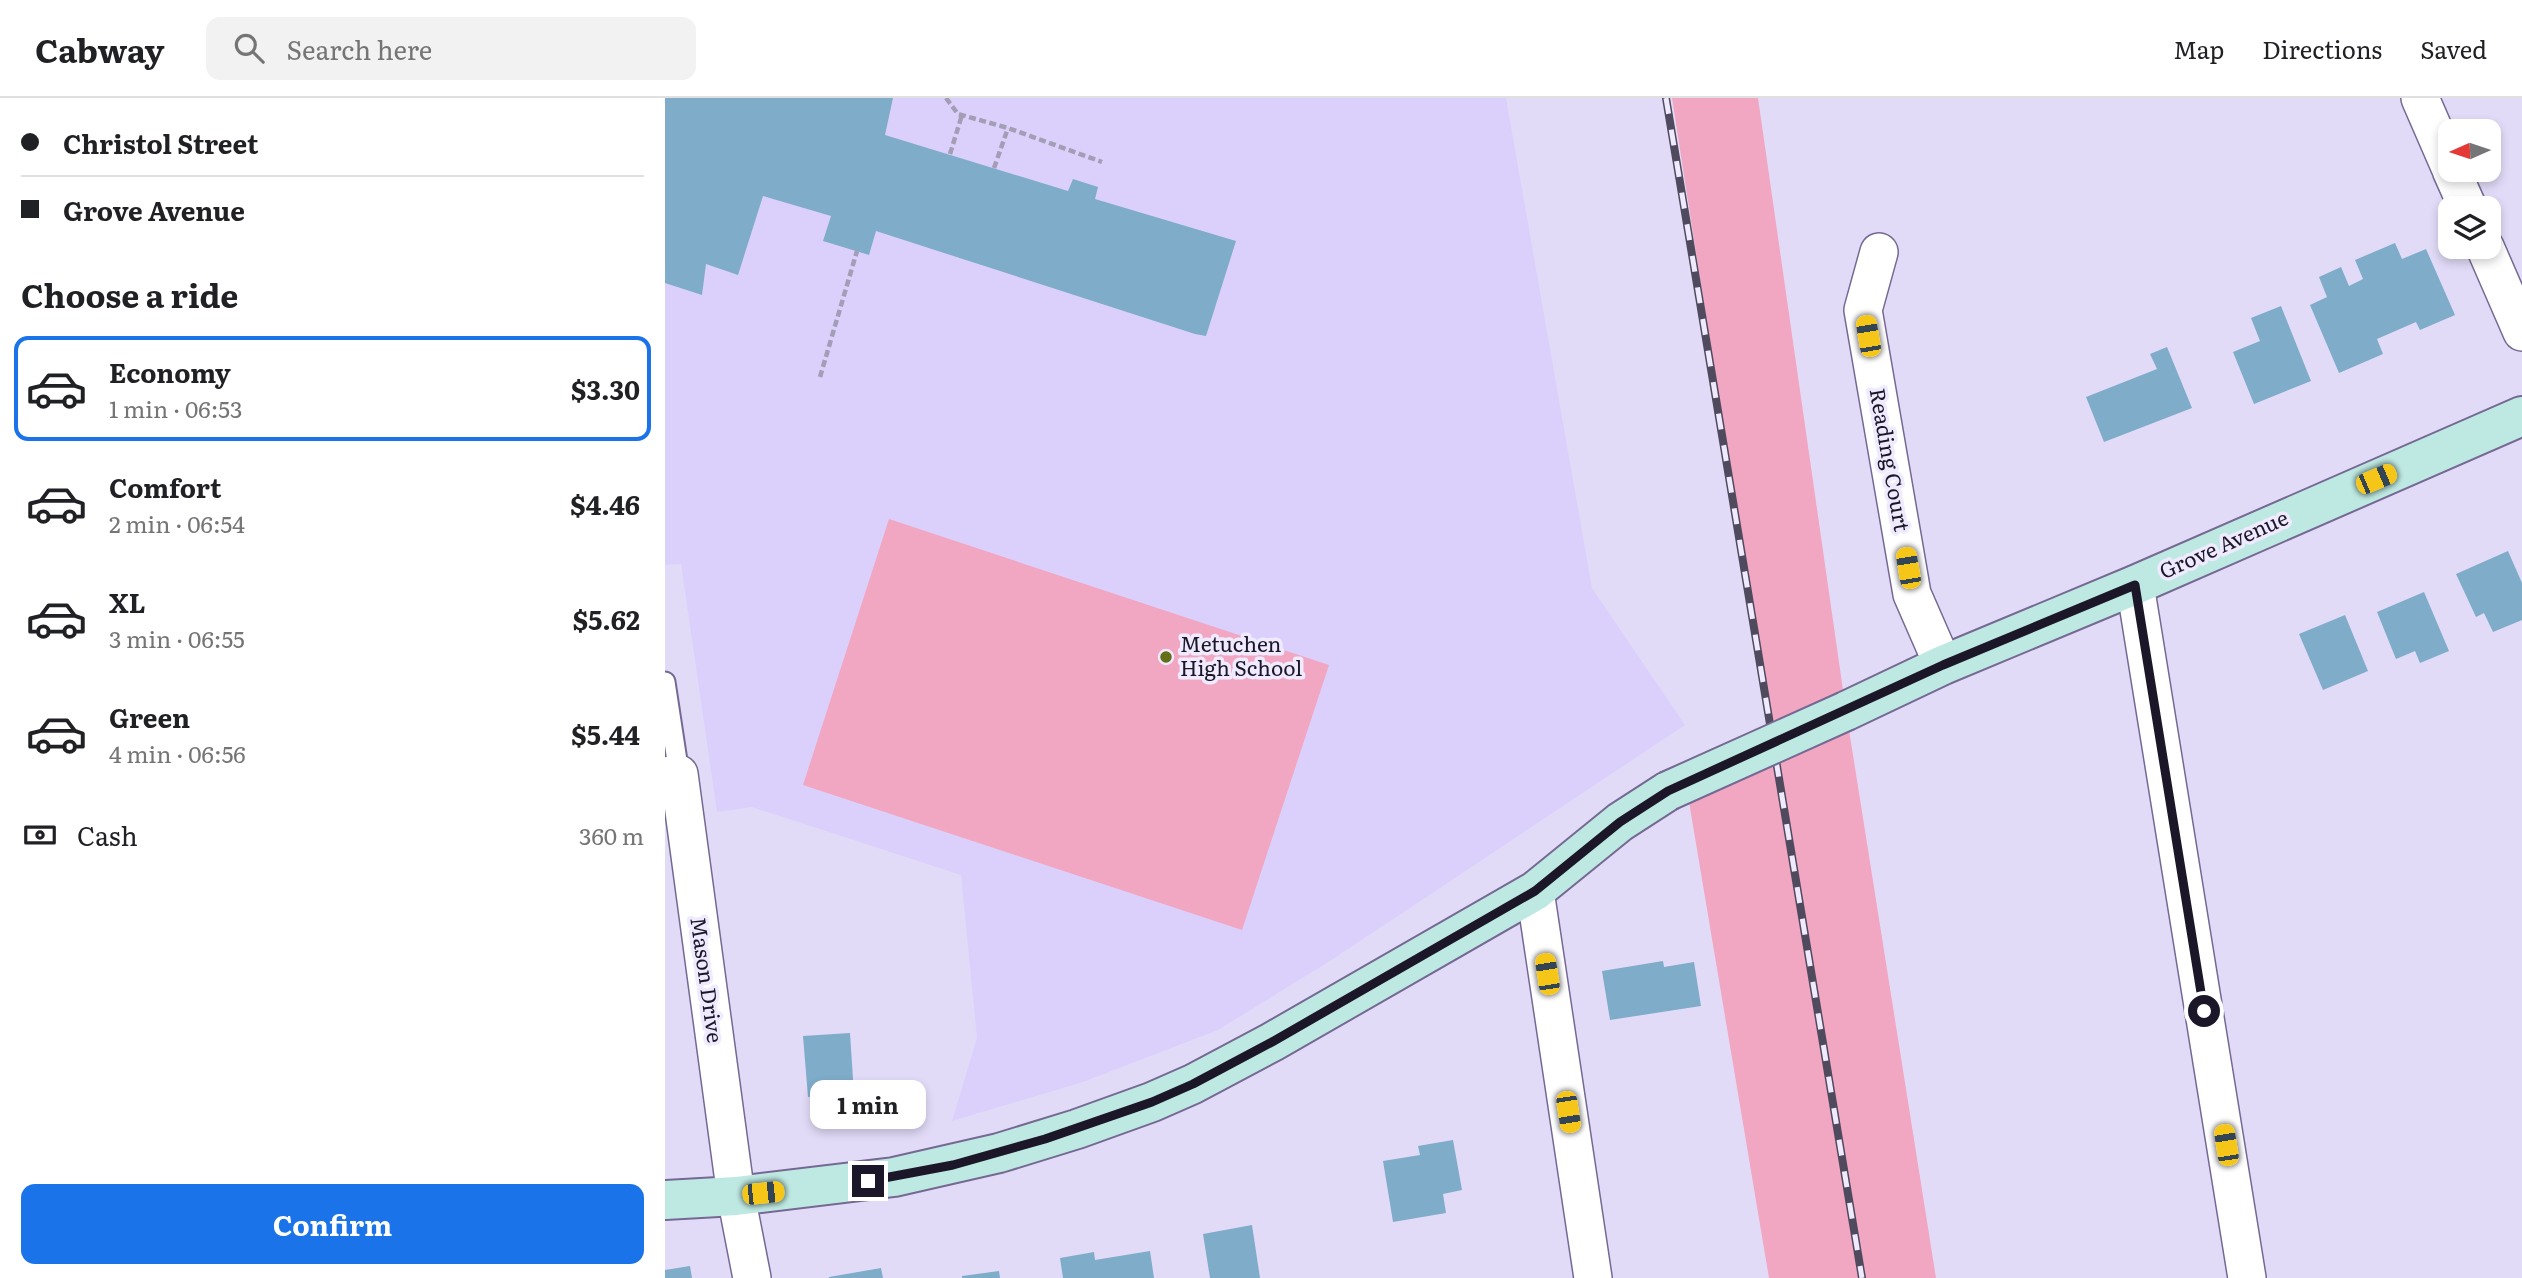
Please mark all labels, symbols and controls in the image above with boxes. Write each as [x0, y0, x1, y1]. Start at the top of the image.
search box [206, 17, 696, 80]
text: Cabway [35, 24, 164, 73]
icon: search [230, 29, 268, 67]
text: Search here [286, 29, 432, 68]
text: Map [2173, 31, 2224, 66]
text: Directions [2262, 31, 2382, 66]
text: Saved [2420, 31, 2487, 66]
north arrow [2438, 119, 2501, 182]
map controls [2438, 119, 2501, 259]
text: Christol Street [63, 123, 258, 162]
text: Grove Avenue [63, 190, 245, 229]
button: layers [2438, 196, 2501, 259]
text: Choose a ride [21, 270, 238, 318]
car [1855, 313, 1882, 359]
text: Economy [109, 352, 231, 391]
icon: car [25, 357, 88, 420]
text: $3.30 [571, 369, 640, 408]
street label: Reading Court [1864, 385, 1919, 534]
text: 1 min · 06:53 [109, 391, 242, 425]
car [2353, 461, 2400, 497]
text: Comfort [109, 467, 221, 506]
icon: car [25, 472, 88, 535]
text: $4.46 [570, 484, 640, 523]
street label: Grove Avenue [2154, 500, 2293, 585]
text: 2 min · 06:54 [109, 506, 245, 540]
car [1895, 545, 1922, 591]
text: XL [109, 582, 146, 621]
icon: car [25, 587, 88, 650]
text: $5.62 [573, 599, 640, 638]
text: 3 min · 06:55 [109, 621, 245, 655]
place label: Metuchen High School [1180, 627, 1302, 682]
marker: Metuchen High School [1158, 649, 1174, 665]
text: Green [109, 697, 190, 736]
icon: car [25, 702, 88, 765]
text: $5.44 [571, 714, 640, 753]
text: 4 min · 06:56 [109, 736, 246, 770]
text: Cash [77, 815, 138, 854]
icon: cash [21, 816, 59, 854]
text: 360 m [579, 818, 644, 852]
street label: Mason Drive [684, 915, 733, 1045]
car [1534, 952, 1561, 996]
route start [2188, 995, 2220, 1027]
callout: 1 min [810, 1080, 926, 1128]
text: 1 min [837, 1087, 899, 1121]
car [1555, 1090, 1582, 1134]
car [2213, 1123, 2240, 1167]
route end [852, 1165, 884, 1197]
car [742, 1180, 785, 1206]
button: Confirm [21, 1184, 644, 1264]

